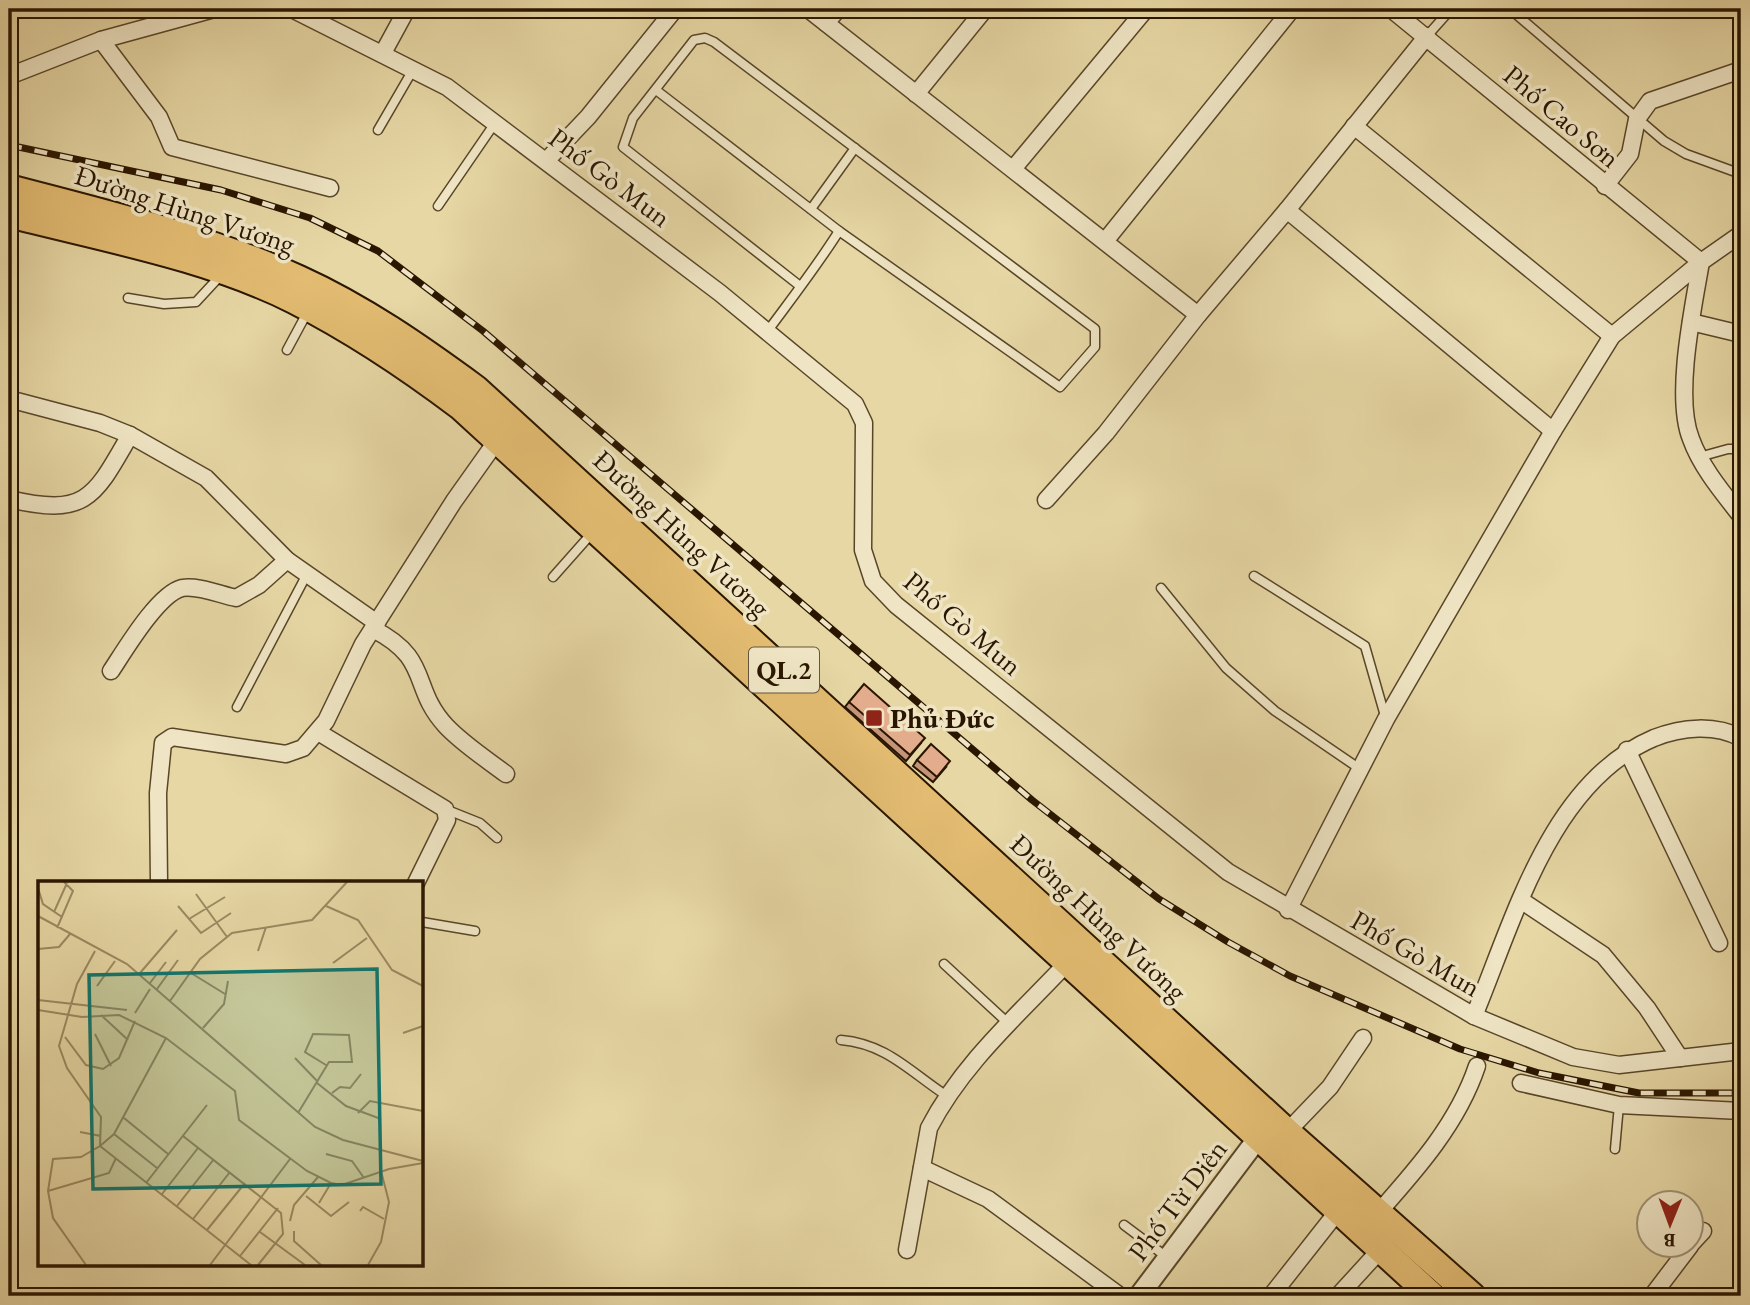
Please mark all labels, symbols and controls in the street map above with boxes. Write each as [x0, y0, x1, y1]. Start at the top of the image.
street label: Phố Cao Sơn [1496, 57, 1628, 176]
street label: Phố Gò Mun [542, 119, 678, 235]
street label: Đường Hùng Vương [70, 156, 300, 262]
street label: Đường Hùng Vương [586, 442, 779, 625]
street label: Phố Gò Mun [896, 563, 1030, 683]
road number: QL.2 [749, 648, 819, 692]
place label: Phủ Đức [890, 700, 994, 736]
marker: Phủ Đức [864, 708, 884, 728]
street label: Đường Hùng Vương [1003, 826, 1196, 1009]
inset map [38, 881, 424, 1266]
street label: Phố Gò Mun [1345, 901, 1488, 1005]
street label: Phố Từ Diên [1120, 1132, 1235, 1268]
north arrow [1634, 1190, 1704, 1260]
text: B [1663, 1228, 1676, 1253]

